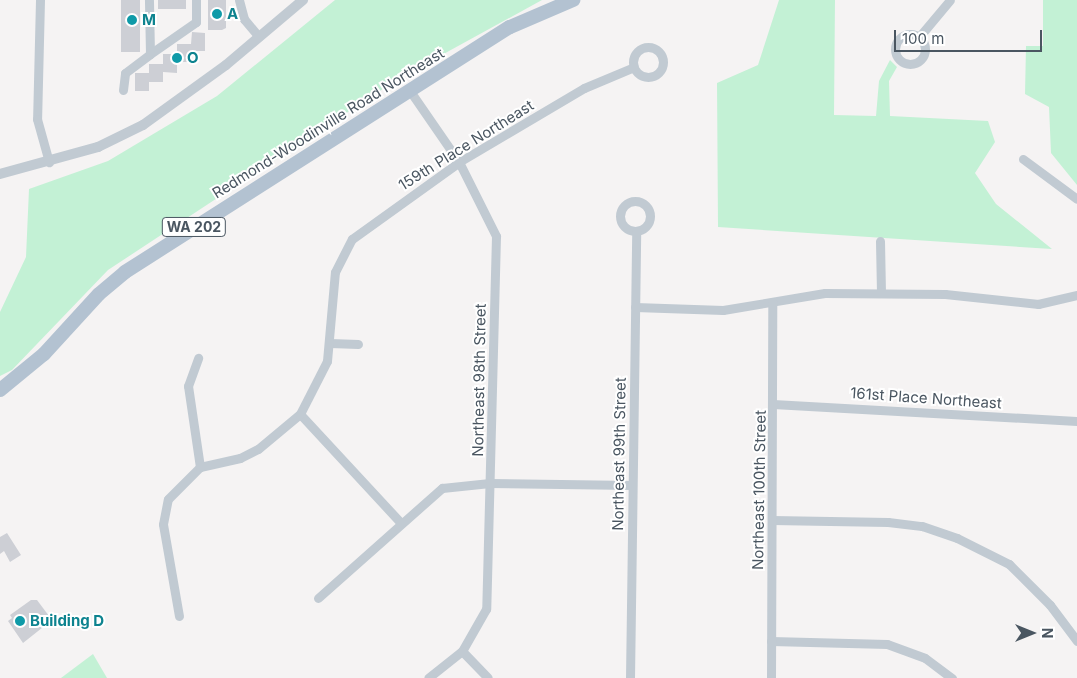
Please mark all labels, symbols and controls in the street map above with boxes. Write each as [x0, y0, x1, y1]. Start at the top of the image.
place label: A [227, 5, 238, 23]
marker: A [211, 8, 223, 20]
place label: M [142, 11, 156, 29]
marker: M [126, 14, 138, 26]
scale bar [897, 20, 1044, 52]
text: 100 m [902, 29, 944, 48]
street label: Redmond-Woodinville Road Northeast [209, 44, 447, 202]
place label: O [187, 49, 199, 67]
marker: O [171, 52, 183, 64]
street label: 159th Place Northeast [395, 96, 537, 194]
road number: WA 202 [162, 216, 226, 238]
street label: Northeast 98th Street [469, 303, 489, 457]
street label: Northeast 99th Street [609, 377, 629, 531]
street label: 161st Place Northeast [850, 384, 1002, 412]
street label: Northeast 100th Street [749, 410, 769, 570]
north arrow [1007, 608, 1057, 658]
place label: Building D [30, 612, 104, 630]
marker: Building D [14, 615, 26, 627]
text: N [1039, 628, 1056, 638]

